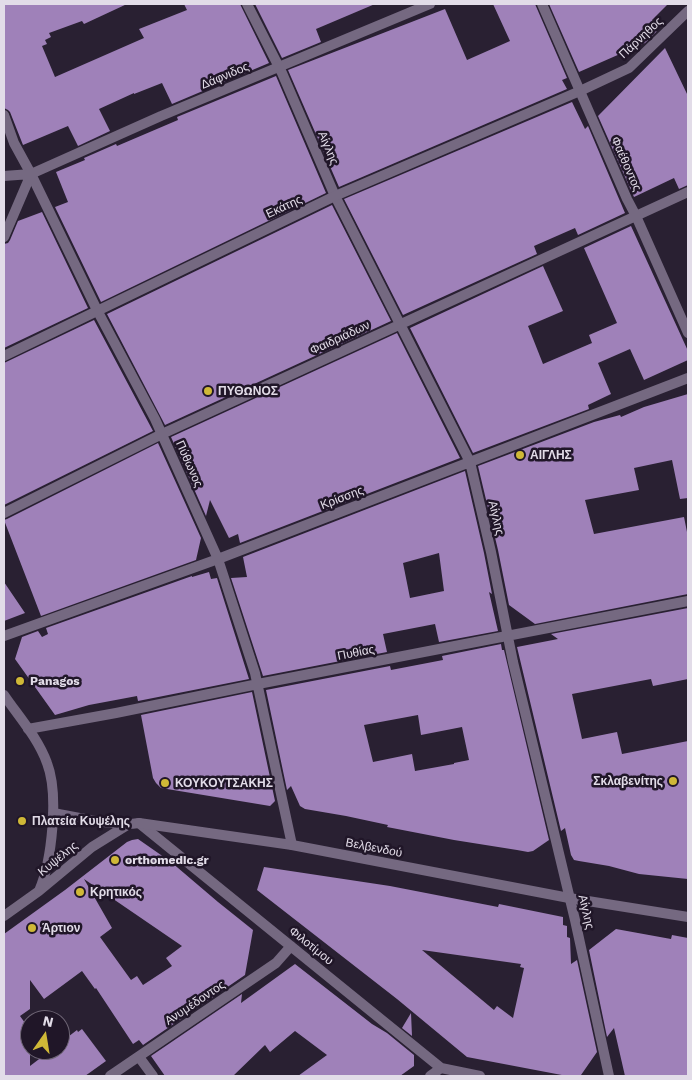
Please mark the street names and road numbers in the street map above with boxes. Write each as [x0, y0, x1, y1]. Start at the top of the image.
street label: Πάρνηθος [616, 14, 666, 62]
street label: Δάφνιδος [199, 59, 251, 93]
street label: Αίγλης [315, 129, 341, 167]
street label: Φαέθοντος [608, 134, 644, 194]
street label: Εκάτης [264, 192, 304, 222]
street label: Φαιδριάδων [308, 318, 372, 358]
street label: Πύθωνος [172, 438, 206, 490]
street label: Κρίσσης [319, 483, 365, 513]
street label: Αίγλης [485, 499, 507, 537]
street label: Πυθίας [336, 642, 376, 664]
street label: Βελβενδού [344, 835, 404, 861]
street label: Κυψέλης [35, 839, 81, 879]
street label: Αίγλης [575, 893, 597, 931]
street label: Φιλοτίμου [286, 924, 336, 968]
street label: Ανυμέδοντος [162, 978, 228, 1028]

